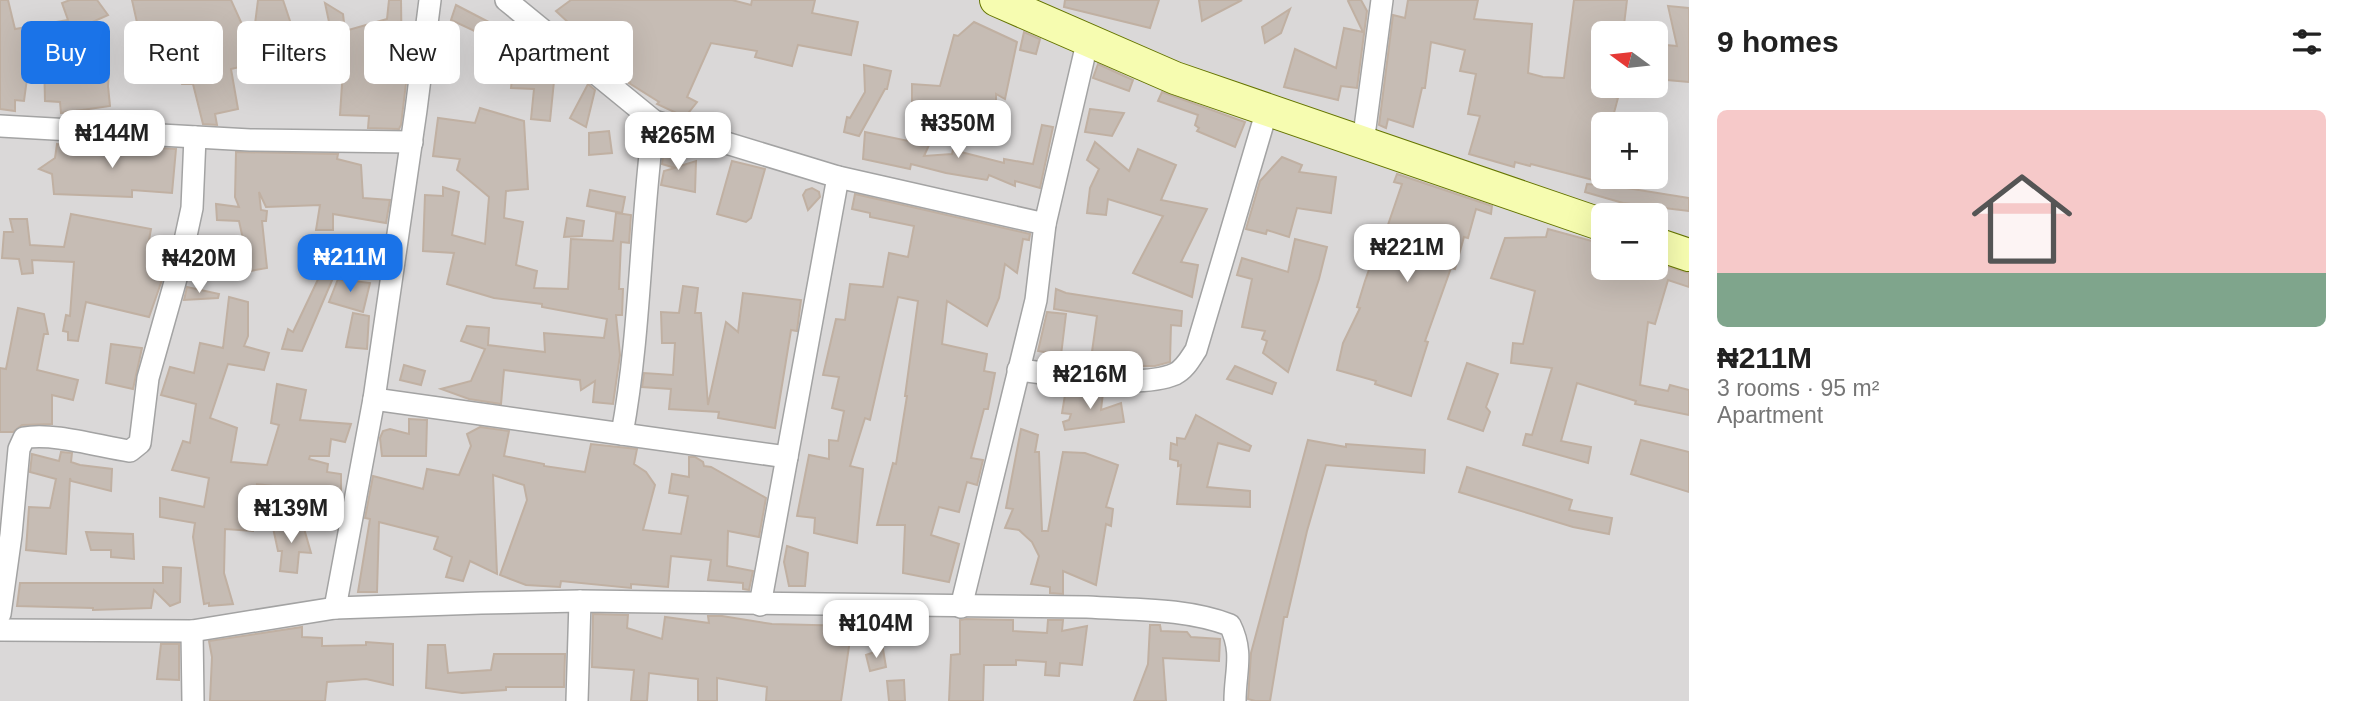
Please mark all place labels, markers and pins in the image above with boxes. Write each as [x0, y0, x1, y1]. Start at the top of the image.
pin: ₦350M [909, 100, 1007, 160]
pin: ₦144M [63, 110, 161, 170]
pin: ₦265M [629, 113, 727, 172]
pin: ₦221M [1358, 224, 1456, 284]
pin: ₦211M [301, 234, 399, 294]
pin: ₦420M [150, 236, 248, 295]
pin: ₦216M [1041, 352, 1139, 411]
pin: ₦139M [242, 486, 340, 545]
pin: ₦104M [827, 600, 925, 660]

